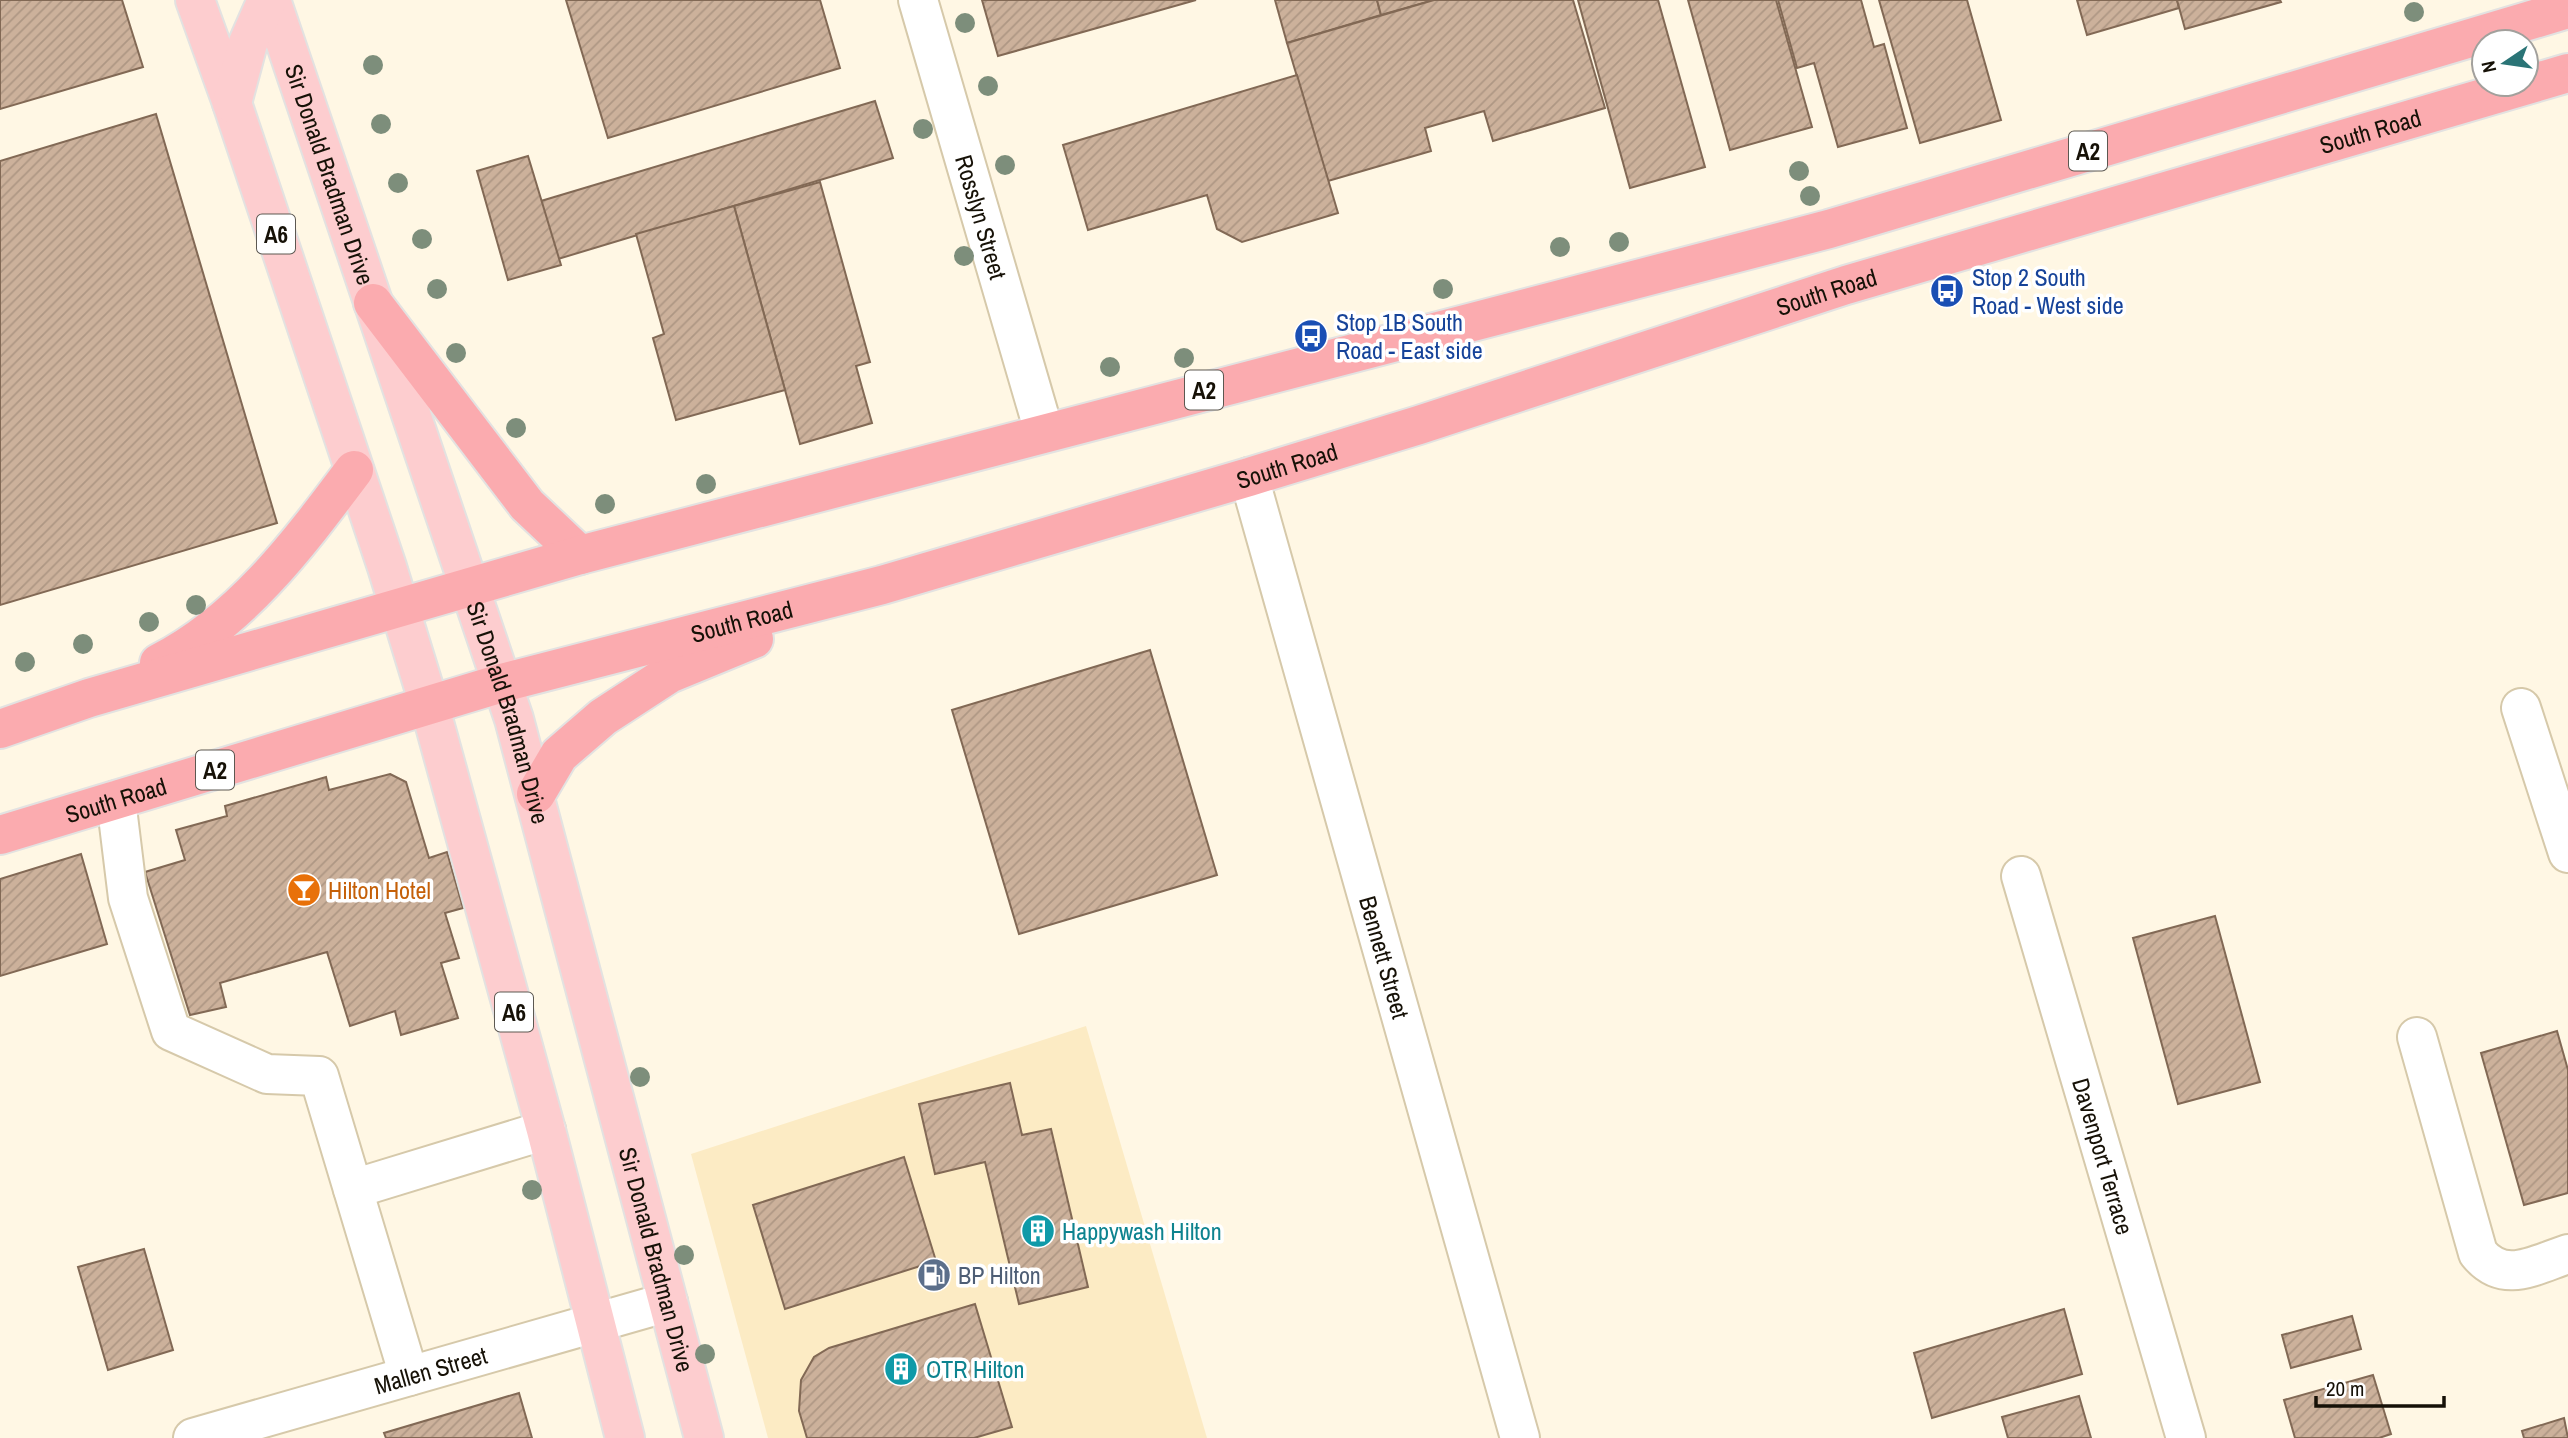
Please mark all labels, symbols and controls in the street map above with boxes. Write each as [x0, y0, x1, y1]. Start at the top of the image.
north arrow [2470, 28, 2540, 98]
text: N [2475, 58, 2502, 75]
street label: Sir Donald Bradman Drive [278, 60, 382, 289]
street label: South Road [2316, 101, 2425, 161]
road number: A2 [2069, 132, 2107, 170]
street label: Rosslyn Street [948, 151, 1015, 283]
road number: A6 [257, 215, 295, 254]
street label: South Road [1772, 261, 1881, 323]
place label: Stop 2 South Road - West side [1972, 261, 2124, 321]
bus stop icon: Stop 2 South Road - West side [1928, 272, 1966, 310]
place label: Stop 1B South Road - East side [1336, 306, 1483, 366]
bus stop icon: Stop 1B South Road - East side [1292, 317, 1330, 355]
road number: A2 [1185, 370, 1223, 410]
street label: South Road [1232, 435, 1341, 496]
street label: South Road [687, 593, 796, 650]
street label: Sir Donald Bradman Drive [459, 597, 557, 827]
road number: A2 [196, 750, 234, 790]
street label: South Road [61, 770, 170, 830]
bar icon: Hilton Hotel [285, 871, 323, 909]
place label: Hilton Hotel [328, 874, 431, 906]
street label: Bennett Street [1352, 892, 1417, 1023]
road number: A6 [495, 993, 533, 1032]
street label: Davenport Terrace [2065, 1074, 2141, 1238]
street label: Sir Donald Bradman Drive [612, 1144, 702, 1375]
building icon: Happywash Hilton [1019, 1212, 1057, 1250]
place label: Happywash Hilton [1062, 1215, 1222, 1247]
fuel station icon: BP Hilton [915, 1256, 953, 1294]
place label: BP Hilton [958, 1259, 1041, 1291]
street label: Mallen Street [370, 1339, 491, 1401]
building icon: OTR Hilton [882, 1350, 920, 1388]
place label: OTR Hilton [926, 1353, 1024, 1385]
scale bar [2316, 1364, 2444, 1408]
text: 20 m [2326, 1374, 2364, 1403]

